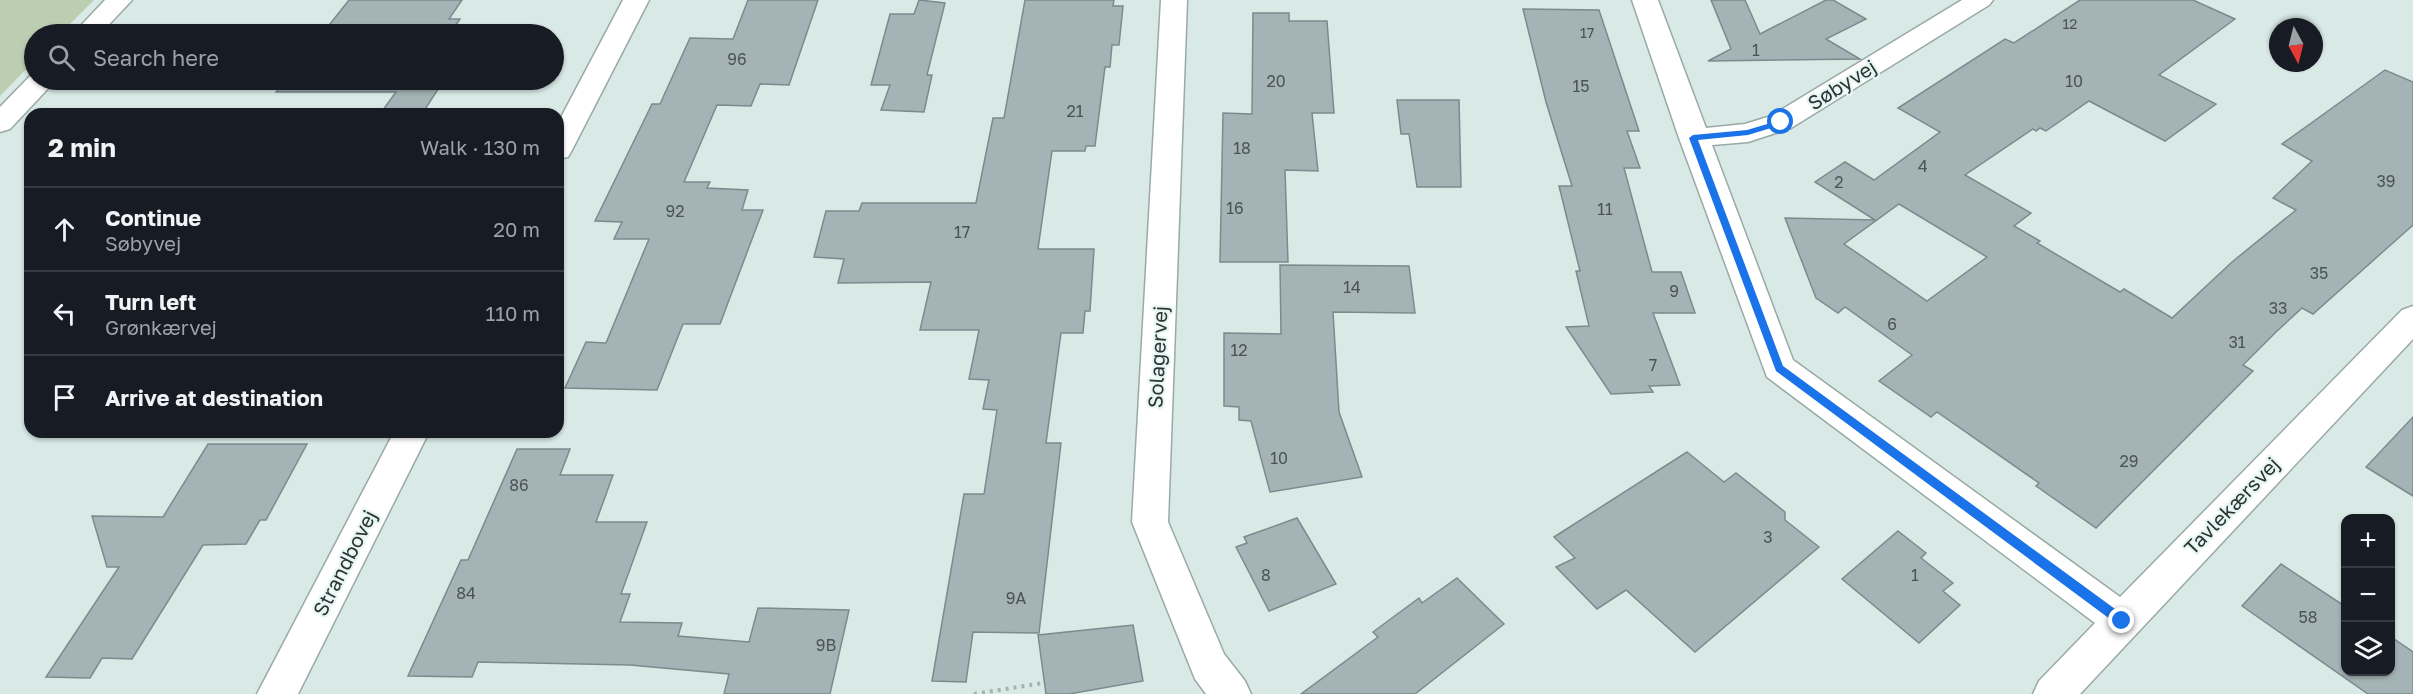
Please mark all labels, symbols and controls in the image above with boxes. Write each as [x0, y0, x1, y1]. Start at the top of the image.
house number: 12 [2063, 15, 2077, 32]
north arrow [2269, 18, 2323, 72]
search box [24, 24, 564, 90]
house number: 17 [1580, 24, 1594, 41]
house number: 1 [1752, 40, 1760, 60]
icon: search [45, 41, 78, 74]
text: Search here [93, 44, 219, 71]
house number: 96 [727, 49, 747, 69]
street label: Søbyvej [1803, 54, 1880, 115]
house number: 20 [1266, 71, 1286, 91]
house number: 10 [2065, 71, 2083, 91]
house number: 15 [1572, 76, 1590, 96]
house number: 21 [1066, 101, 1084, 121]
route start [1767, 108, 1793, 134]
text: 2 min [48, 132, 116, 163]
text: Walk · 130 m [420, 135, 540, 159]
house number: 18 [1233, 138, 1251, 158]
house number: 4 [1918, 156, 1928, 176]
house number: 39 [2376, 171, 2396, 191]
house number: 2 [1834, 172, 1844, 192]
house number: 16 [1226, 198, 1244, 218]
house number: 11 [1597, 199, 1613, 219]
house number: 92 [666, 201, 684, 221]
text: Continue [105, 204, 201, 231]
icon: ahead [48, 213, 81, 246]
text: 20 m [493, 217, 540, 241]
house number: 17 [954, 222, 970, 242]
text: Søbyvej [105, 231, 181, 255]
house number: 35 [2310, 263, 2328, 283]
house number: 14 [1343, 277, 1361, 297]
house number: 9 [1669, 281, 1679, 301]
text: Turn left [105, 288, 196, 315]
icon: left [48, 297, 81, 330]
house number: 33 [2269, 298, 2287, 318]
text: 110 m [486, 301, 540, 325]
street label: Solagervej [1142, 305, 1172, 409]
house number: 6 [1887, 314, 1897, 334]
text: Grønkærvej [105, 315, 217, 339]
house number: 31 [2228, 332, 2246, 352]
house number: 12 [1230, 340, 1248, 360]
house number: 7 [1649, 355, 1657, 375]
icon: arrive [48, 381, 81, 414]
text: Arrive at destination [105, 384, 323, 411]
house number: 10 [1270, 448, 1288, 468]
house number: 29 [2120, 451, 2138, 471]
street label: Tavlekærsvej [2179, 451, 2284, 559]
house number: 86 [509, 475, 529, 495]
street label: Strandbovej [307, 506, 381, 619]
map controls [2341, 514, 2395, 676]
button: + [2341, 514, 2395, 568]
house number: 3 [1763, 527, 1773, 547]
house number: 8 [1261, 565, 1271, 585]
house number: 1 [1911, 565, 1919, 585]
button: − [2341, 568, 2395, 622]
house number: 84 [456, 583, 476, 603]
house number: 9A [1006, 588, 1026, 608]
route end [2108, 607, 2134, 633]
house number: 58 [2298, 607, 2318, 627]
button: layers [2341, 622, 2395, 676]
house number: 9B [816, 635, 836, 655]

